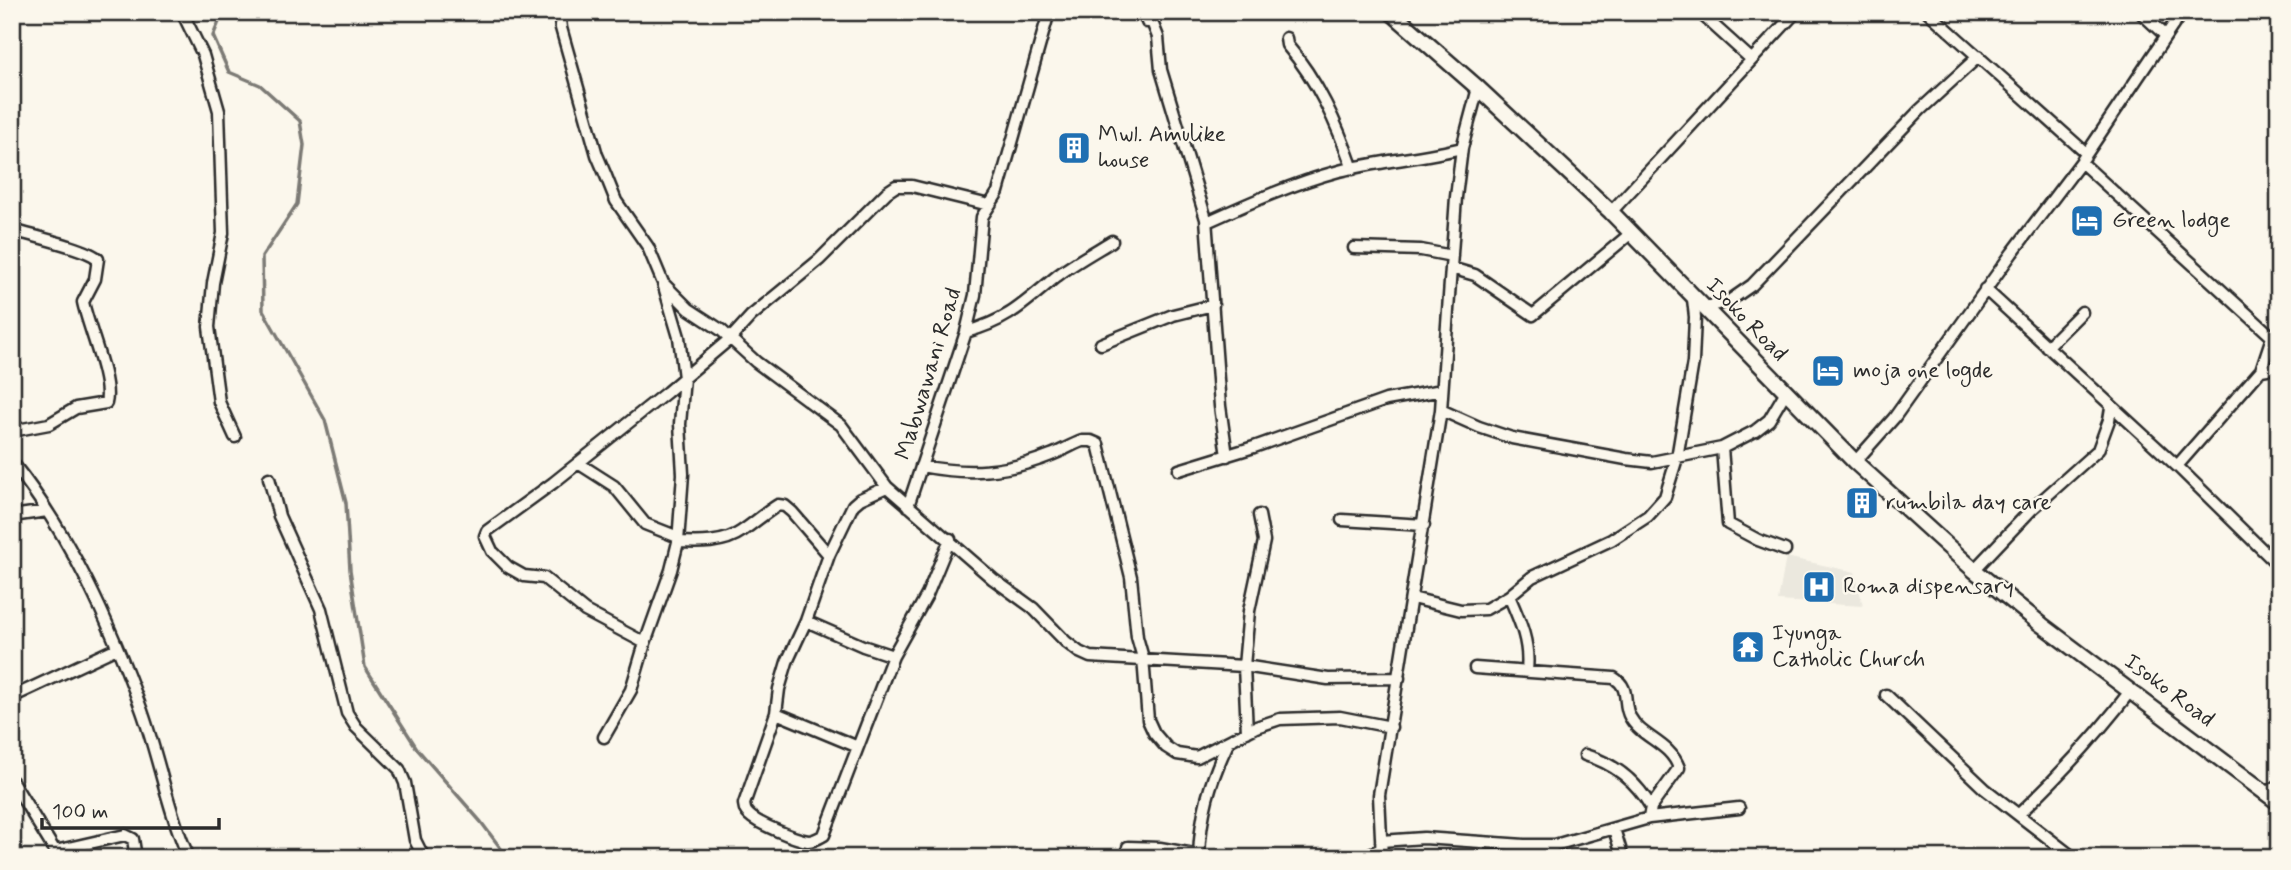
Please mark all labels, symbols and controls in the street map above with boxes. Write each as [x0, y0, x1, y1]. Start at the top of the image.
place label: Mwl. Amulike house [1098, 120, 1226, 176]
building icon: Mwl. Amulike house [1055, 129, 1093, 167]
hotel icon: Green lodge [2068, 202, 2106, 240]
place label: Green lodge [2112, 206, 2231, 238]
street label: Isoko Road [1698, 271, 1794, 369]
street label: Mabwawani Road [889, 284, 969, 464]
hotel icon: moja one logde [1809, 352, 1847, 390]
place label: moja one logde [1853, 356, 1993, 388]
building icon: rumbila day care [1843, 484, 1881, 522]
place label: rumbila day care [1886, 488, 2051, 518]
hospital icon: Roma dispensary [1800, 568, 1838, 606]
place label: Roma dispensary [1843, 572, 2014, 602]
place label: Iyunga Catholic Church [1772, 619, 1925, 675]
temple icon: Iyunga Catholic Church [1729, 628, 1767, 666]
street label: Isoko Road [2118, 647, 2220, 735]
scale bar [42, 786, 219, 830]
text: 100 m [52, 798, 108, 826]

